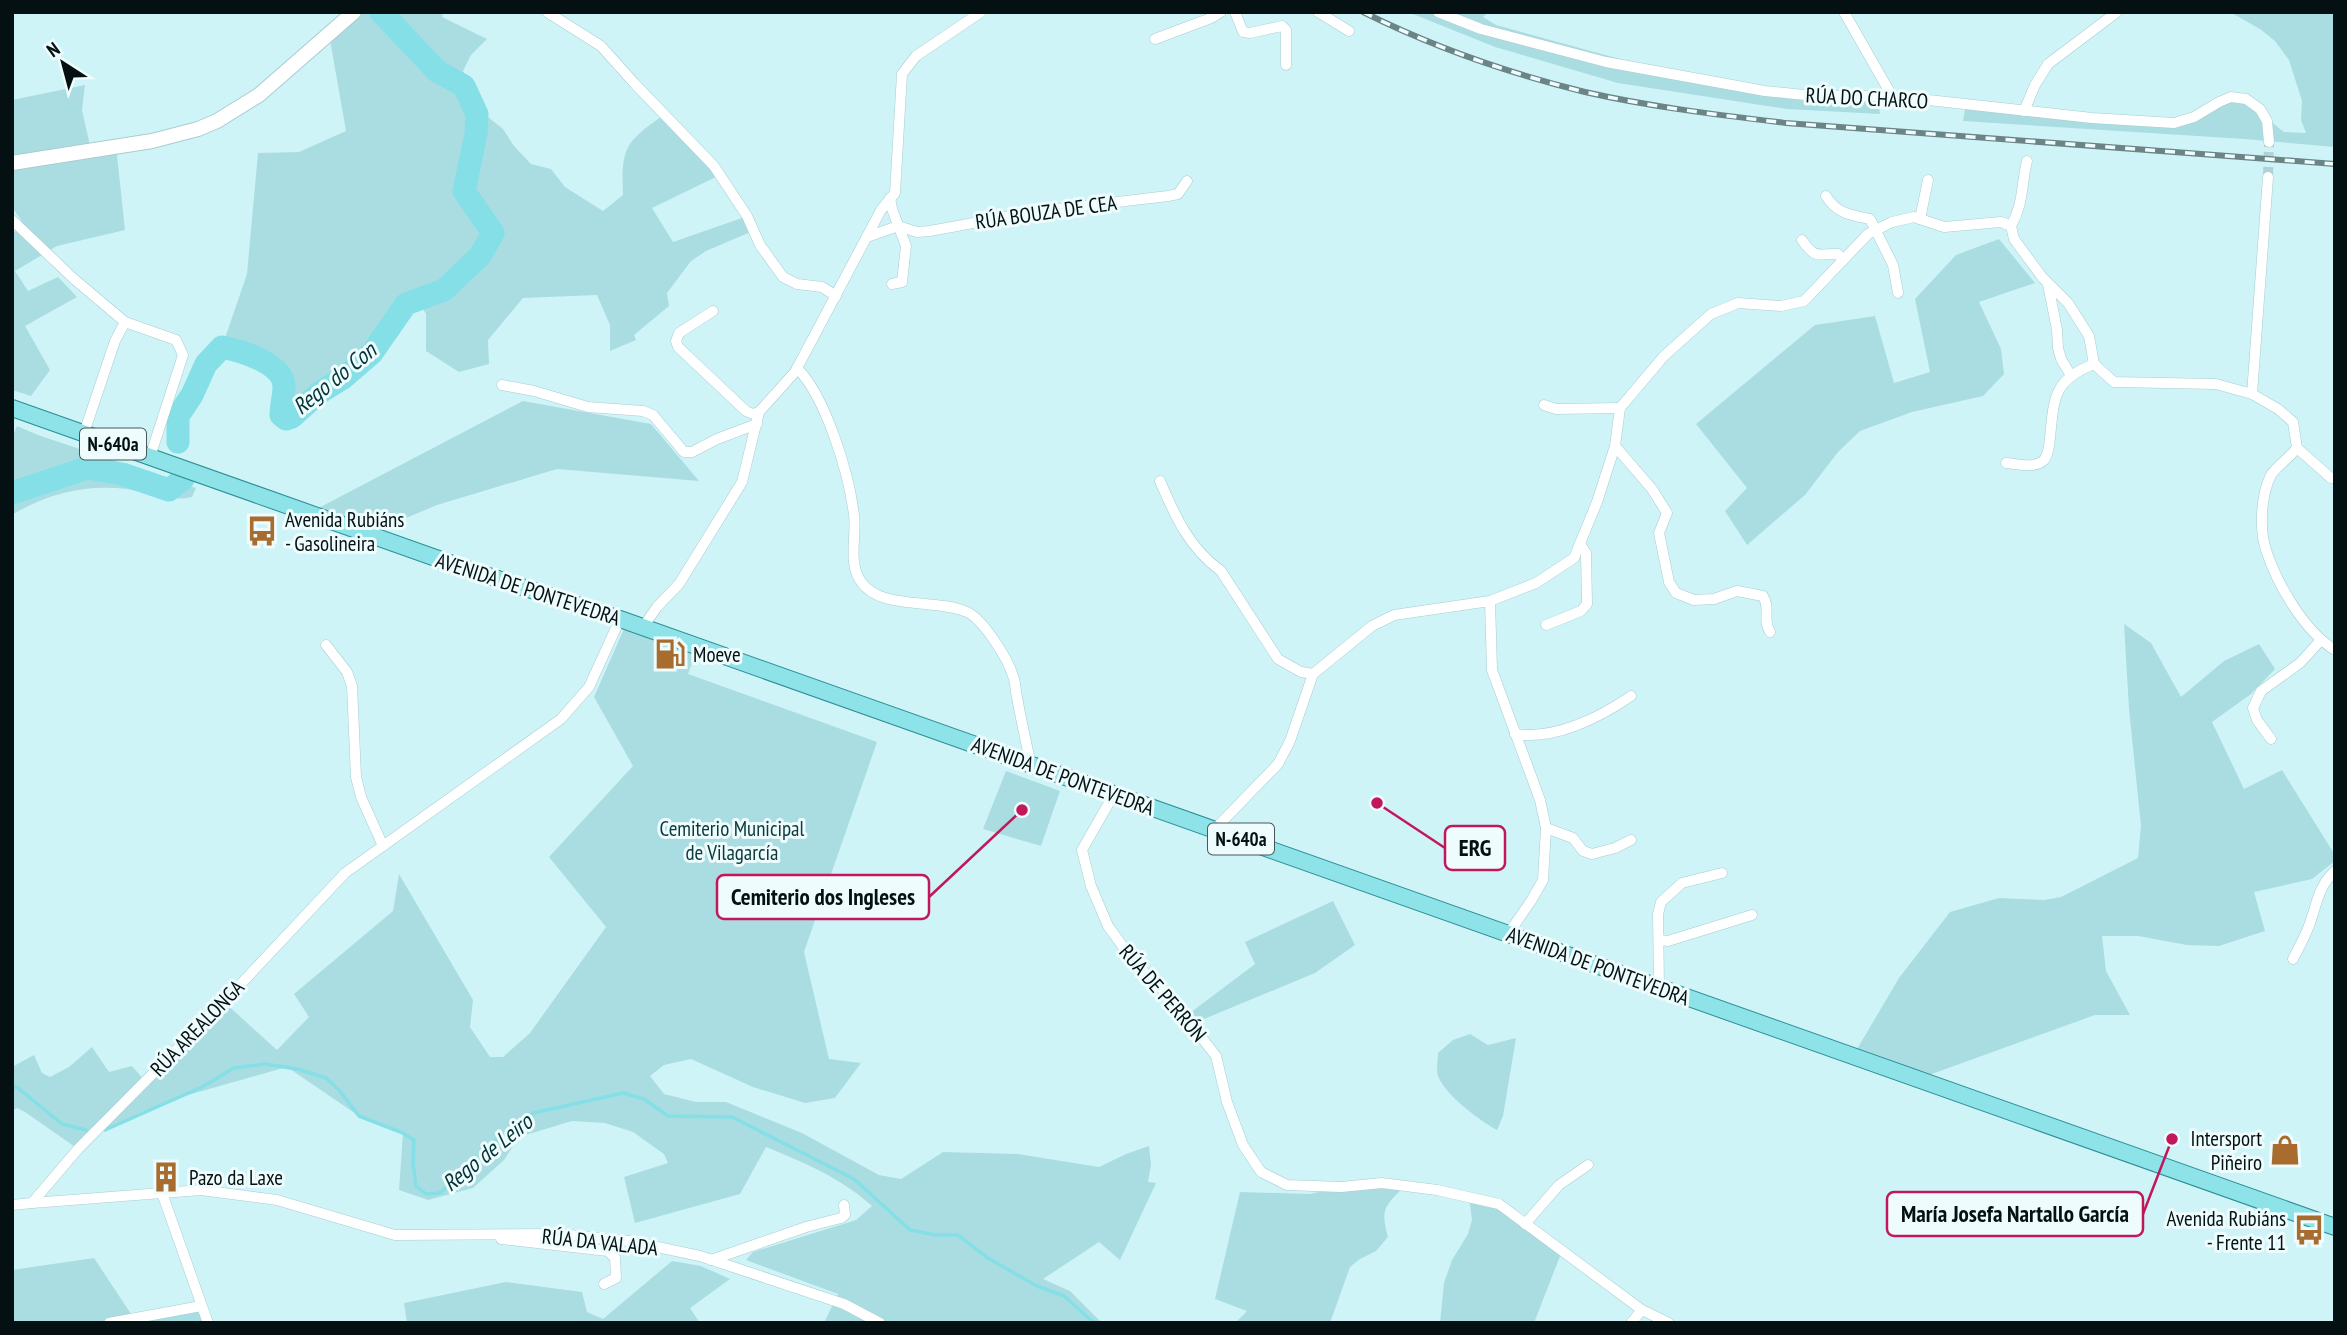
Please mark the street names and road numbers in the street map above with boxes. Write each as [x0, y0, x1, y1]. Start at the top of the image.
street label: RÚA DO CHARCO [1805, 81, 1929, 115]
street label: RÚA BOUZA DE CEA [973, 189, 1119, 235]
road number: N-640a [80, 428, 146, 460]
street label: AVENIDA DE PONTEVEDRA [432, 546, 624, 632]
street label: AVENIDA DE PONTEVEDRA [968, 730, 1158, 822]
road number: N-640a [1208, 824, 1274, 854]
street label: AVENIDA DE PONTEVEDRA [1503, 920, 1693, 1012]
street label: RÚA DE PERRÓN [1113, 939, 1213, 1047]
street label: RÚA AREALONGA [144, 974, 250, 1082]
street label: RÚA DA VALADA [541, 1222, 659, 1262]

